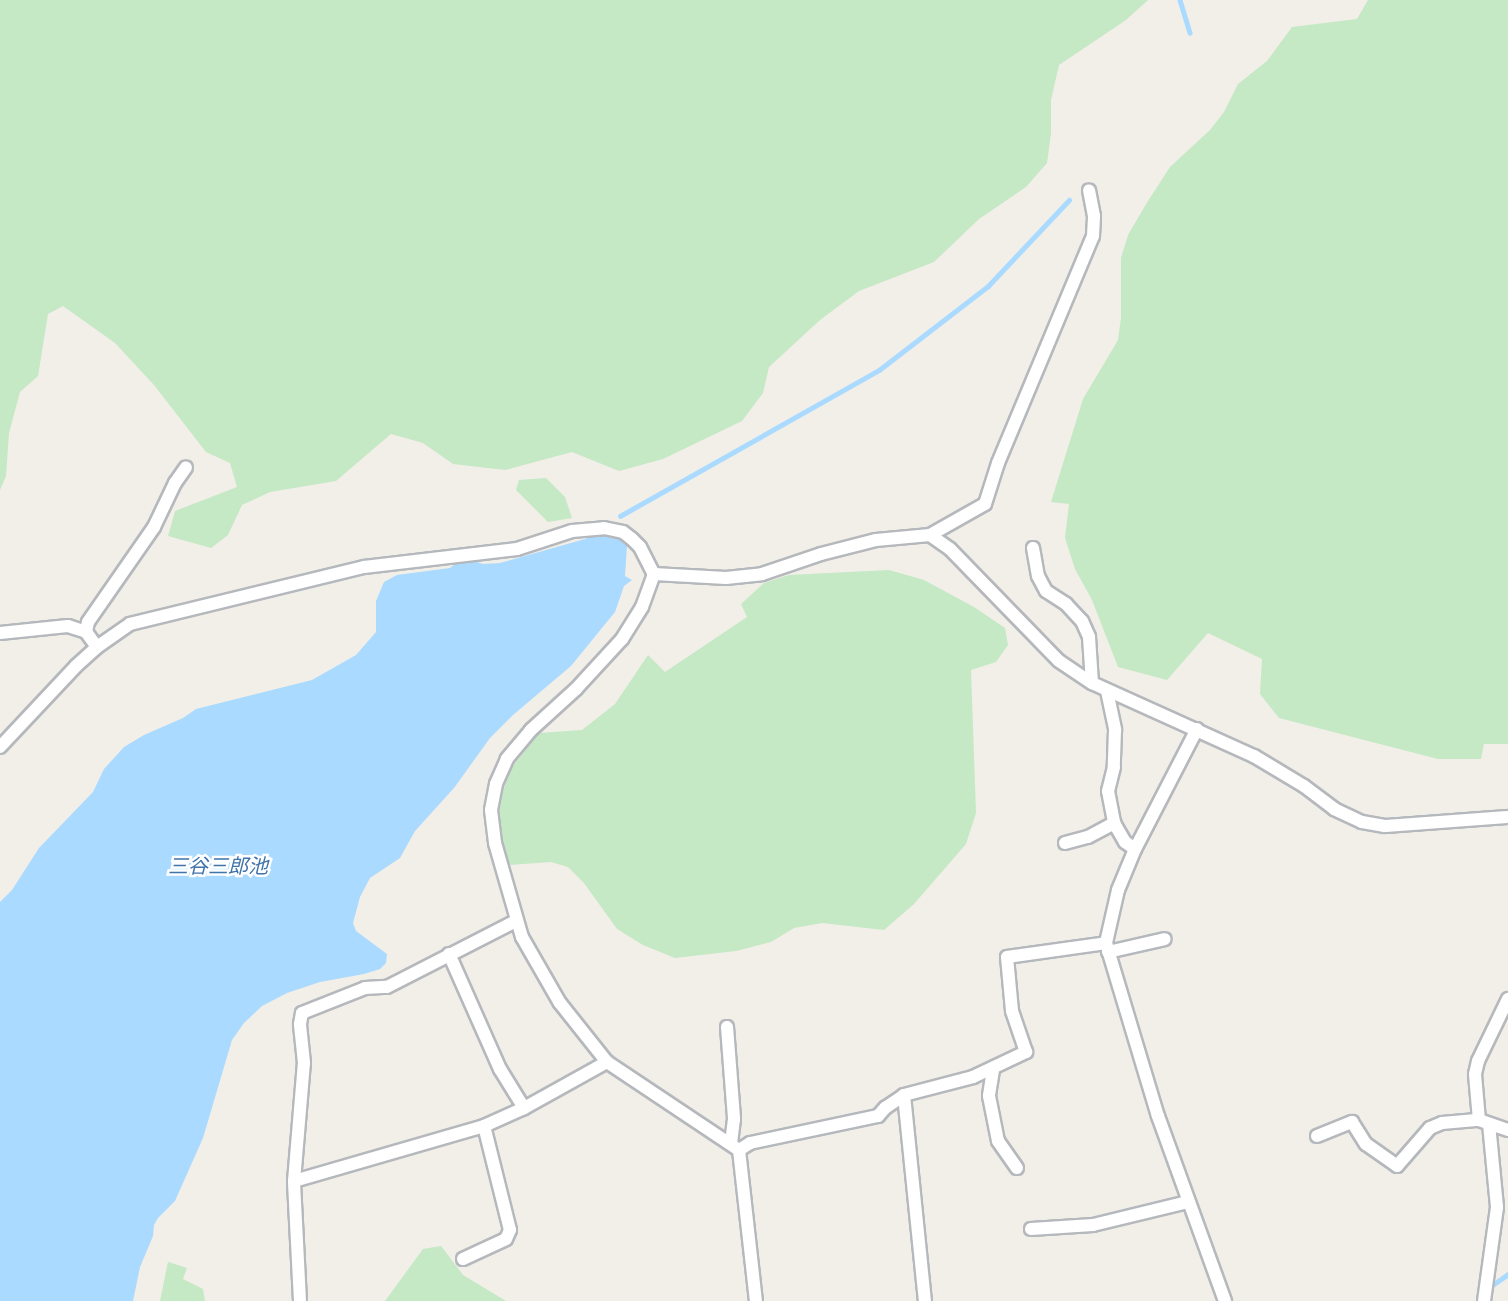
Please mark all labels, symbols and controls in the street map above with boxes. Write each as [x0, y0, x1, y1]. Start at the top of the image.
water label: 三谷三郎池 [168, 853, 268, 877]

